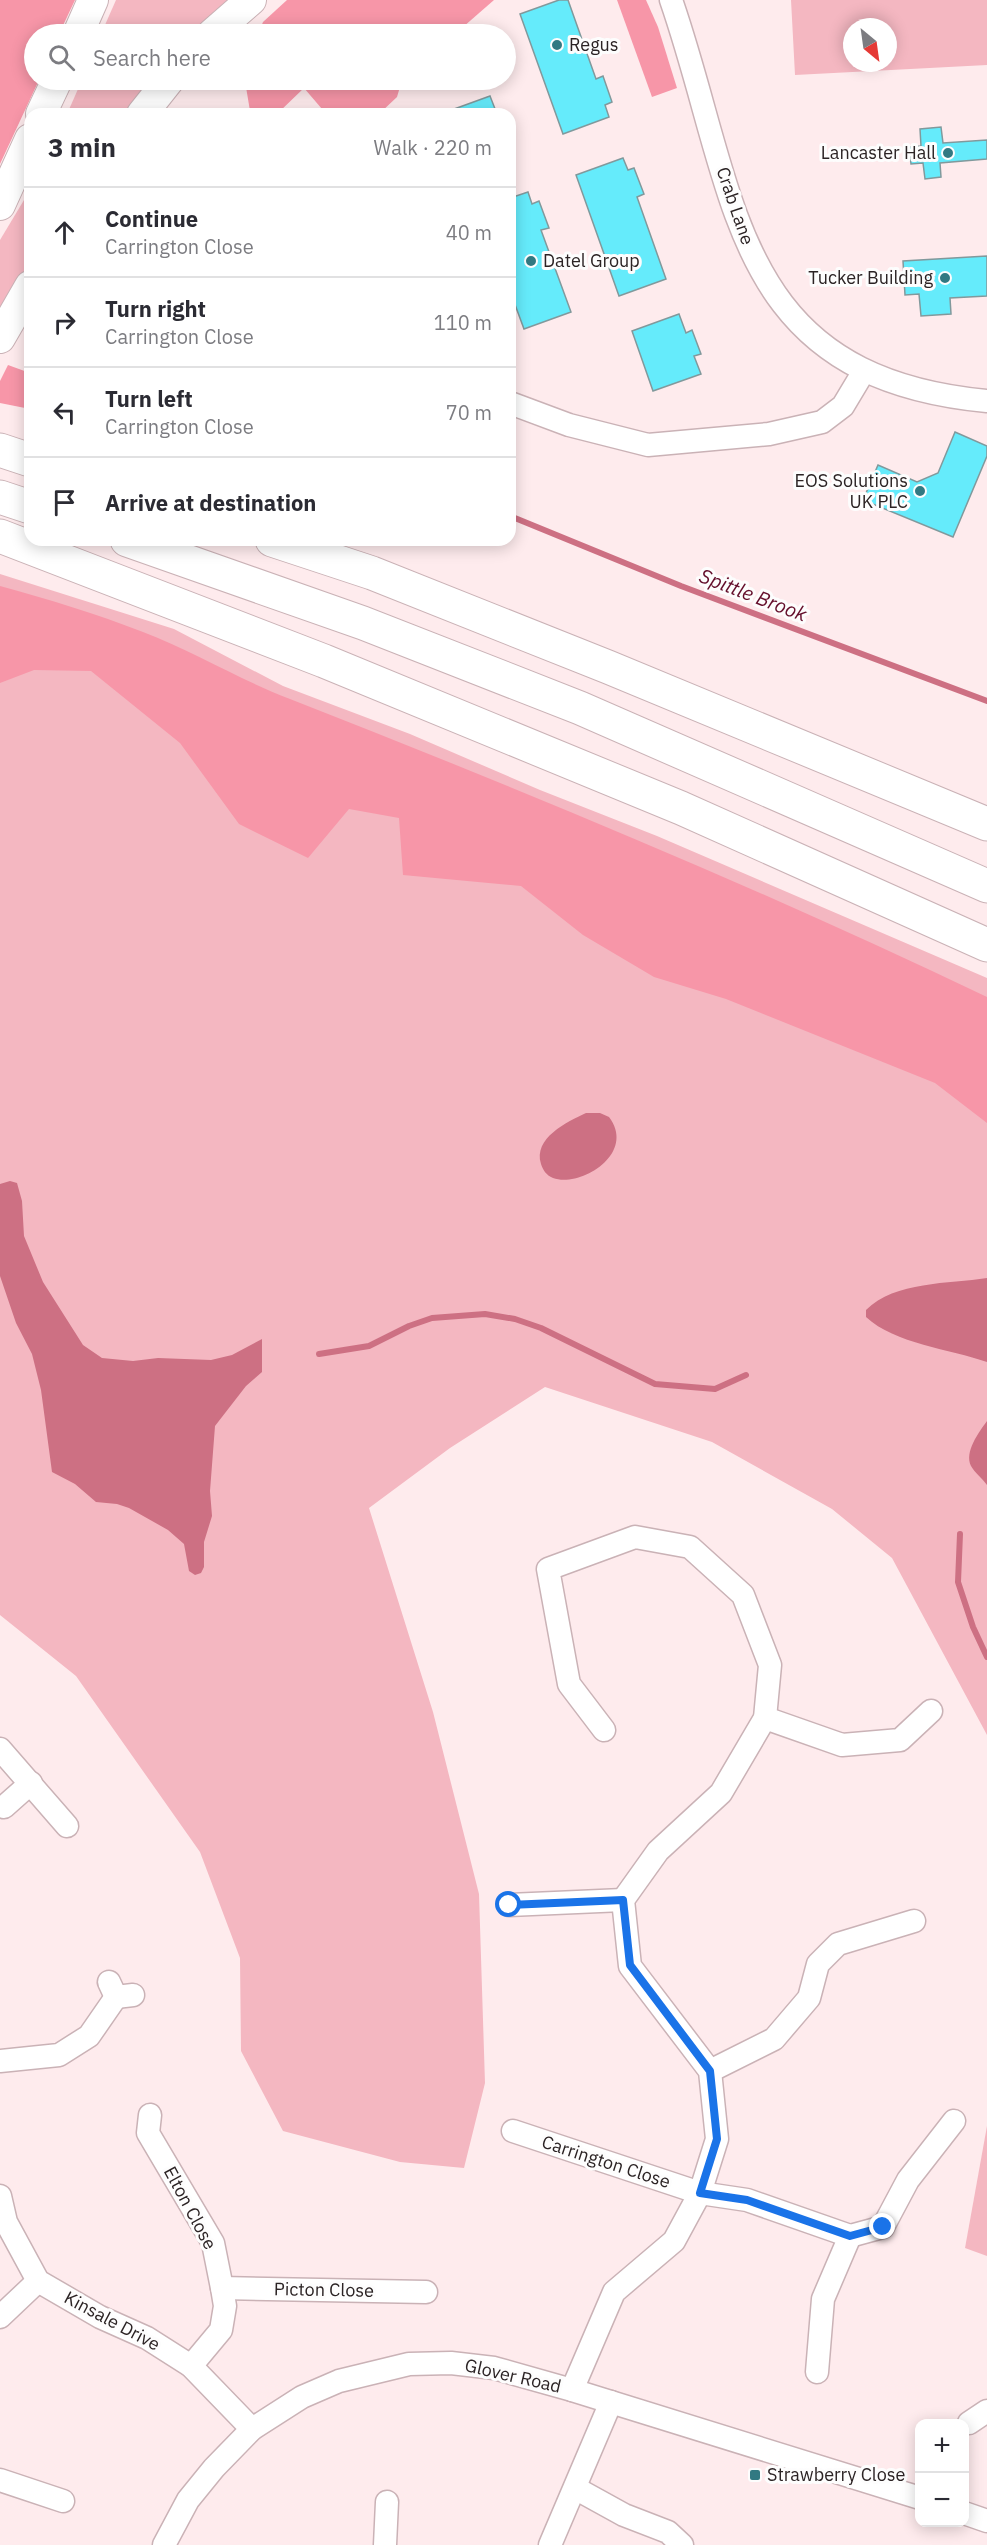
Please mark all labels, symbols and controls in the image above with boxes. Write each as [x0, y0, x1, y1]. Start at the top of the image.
north arrow [843, 18, 897, 72]
search box [24, 24, 516, 90]
place label: Regus [569, 33, 619, 56]
marker: Regus [550, 38, 564, 52]
icon: search [45, 41, 78, 74]
text: Search here [93, 43, 211, 72]
text: 3 min [48, 130, 116, 164]
text: Walk · 220 m [374, 134, 492, 161]
place label: Lancaster Hall [821, 141, 936, 164]
marker: Lancaster Hall [941, 146, 955, 160]
street label: Crab Lane [711, 164, 760, 248]
text: Continue [105, 204, 198, 233]
icon: ahead [48, 216, 81, 249]
text: 40 m [446, 219, 492, 246]
text: Carrington Close [105, 233, 254, 260]
place label: Datel Group [543, 249, 640, 272]
marker: Datel Group [524, 254, 538, 268]
place label: Tucker Building [808, 266, 933, 289]
marker: Tucker Building [938, 271, 952, 285]
text: Turn right [105, 294, 206, 323]
icon: right [48, 306, 81, 339]
text: 110 m [434, 309, 492, 336]
text: Carrington Close [105, 323, 254, 350]
text: Turn left [105, 384, 193, 413]
icon: left [48, 396, 81, 429]
text: 70 m [446, 399, 492, 426]
text: Carrington Close [105, 413, 254, 440]
place label: EOS Solutions UK PLC [795, 469, 908, 513]
marker: EOS Solutions UK PLC [913, 484, 927, 498]
icon: arrive [48, 486, 81, 519]
text: Arrive at destination [105, 488, 316, 517]
water label: Spittle Brook [695, 562, 811, 628]
route start [495, 1891, 521, 1917]
street label: Carrington Close [539, 2130, 673, 2193]
street label: Elton Close [159, 2162, 222, 2253]
route end [869, 2213, 895, 2239]
street label: Picton Close [274, 2277, 374, 2302]
street label: Kinsale Drive [60, 2286, 164, 2355]
street label: Glover Road [463, 2353, 564, 2398]
map controls [915, 2419, 969, 2527]
button: + [915, 2419, 969, 2473]
place label: Strawberry Close [767, 2463, 906, 2486]
marker: Strawberry Close [748, 2468, 762, 2482]
button: − [915, 2473, 969, 2527]

